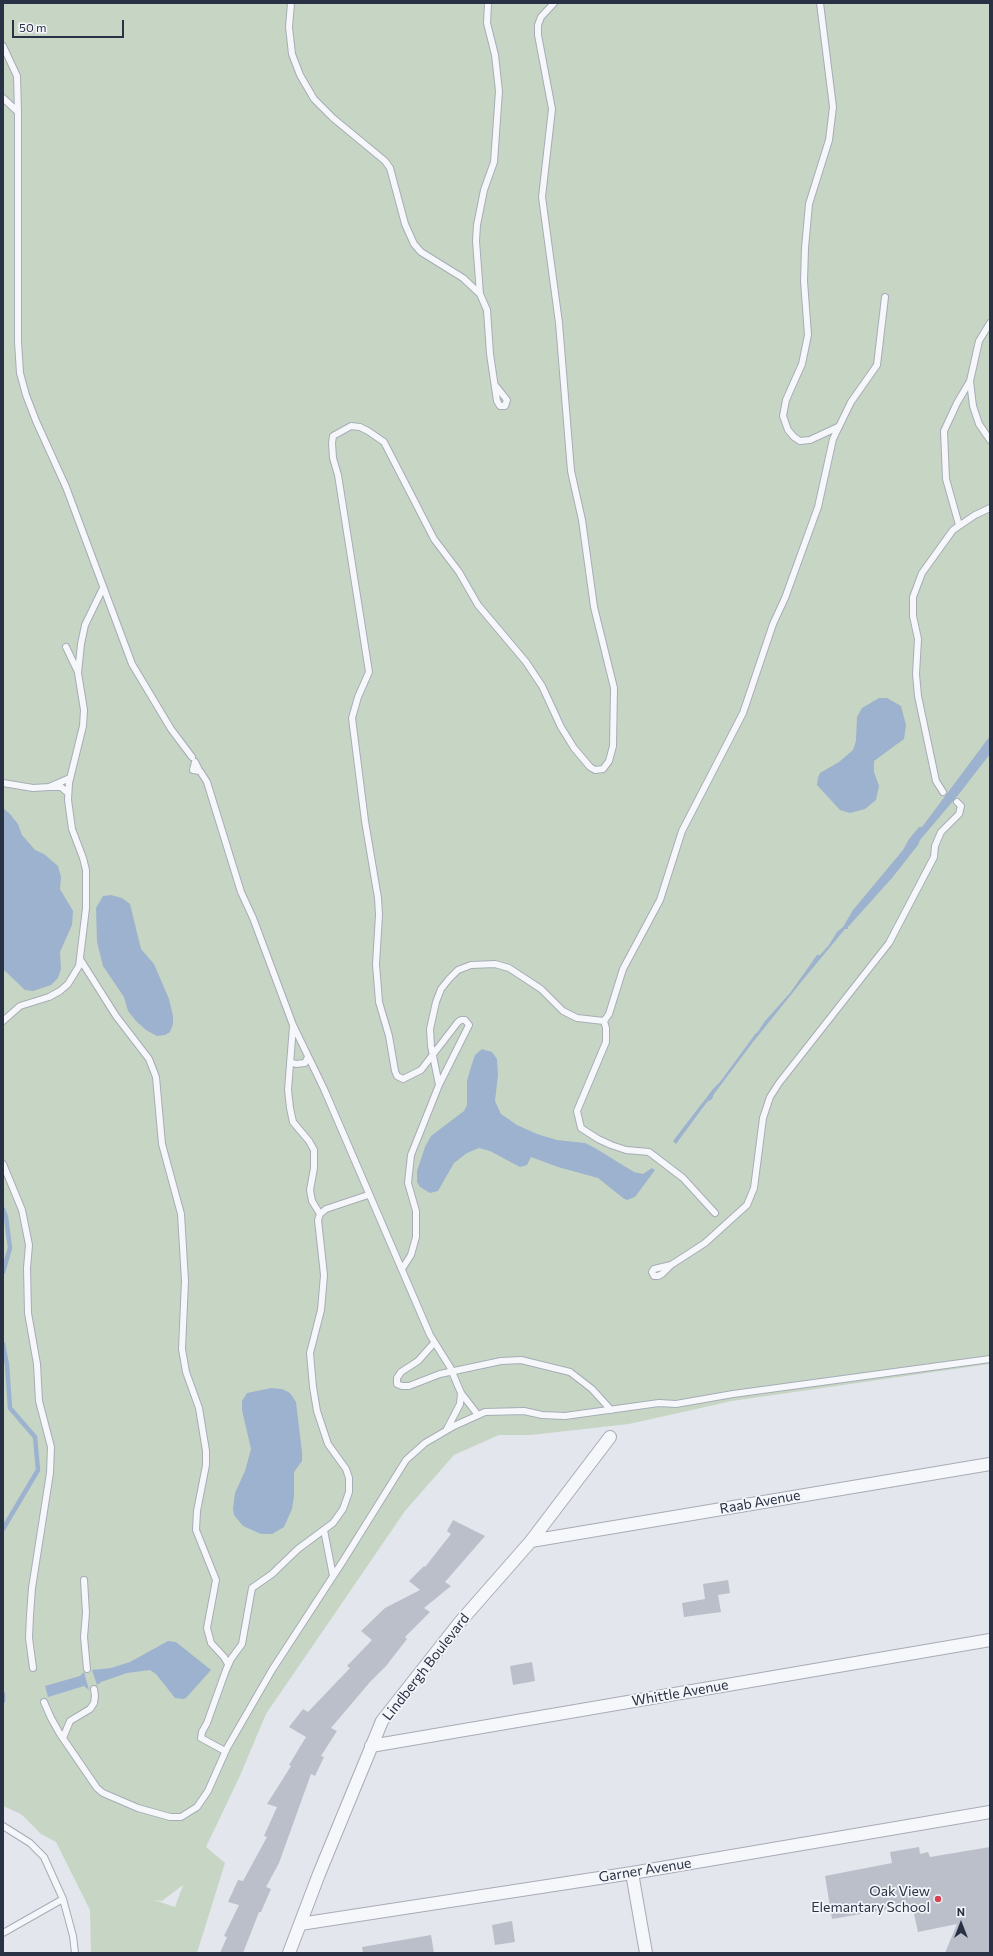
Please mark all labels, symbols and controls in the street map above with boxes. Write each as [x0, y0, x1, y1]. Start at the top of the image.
scale bar [14, 12, 126, 38]
text: 50 m [19, 20, 47, 34]
street label: Raab Avenue [718, 1487, 802, 1517]
street label: Lindbergh Boulevard [379, 1610, 473, 1724]
street label: Whittle Avenue [630, 1676, 730, 1710]
street label: Garner Avenue [597, 1854, 693, 1886]
place label: Oak View Elemantary School [811, 1883, 930, 1916]
marker: Oak View Elemantary School [933, 1894, 943, 1904]
north arrow [941, 1904, 981, 1944]
text: N [957, 1905, 965, 1918]

